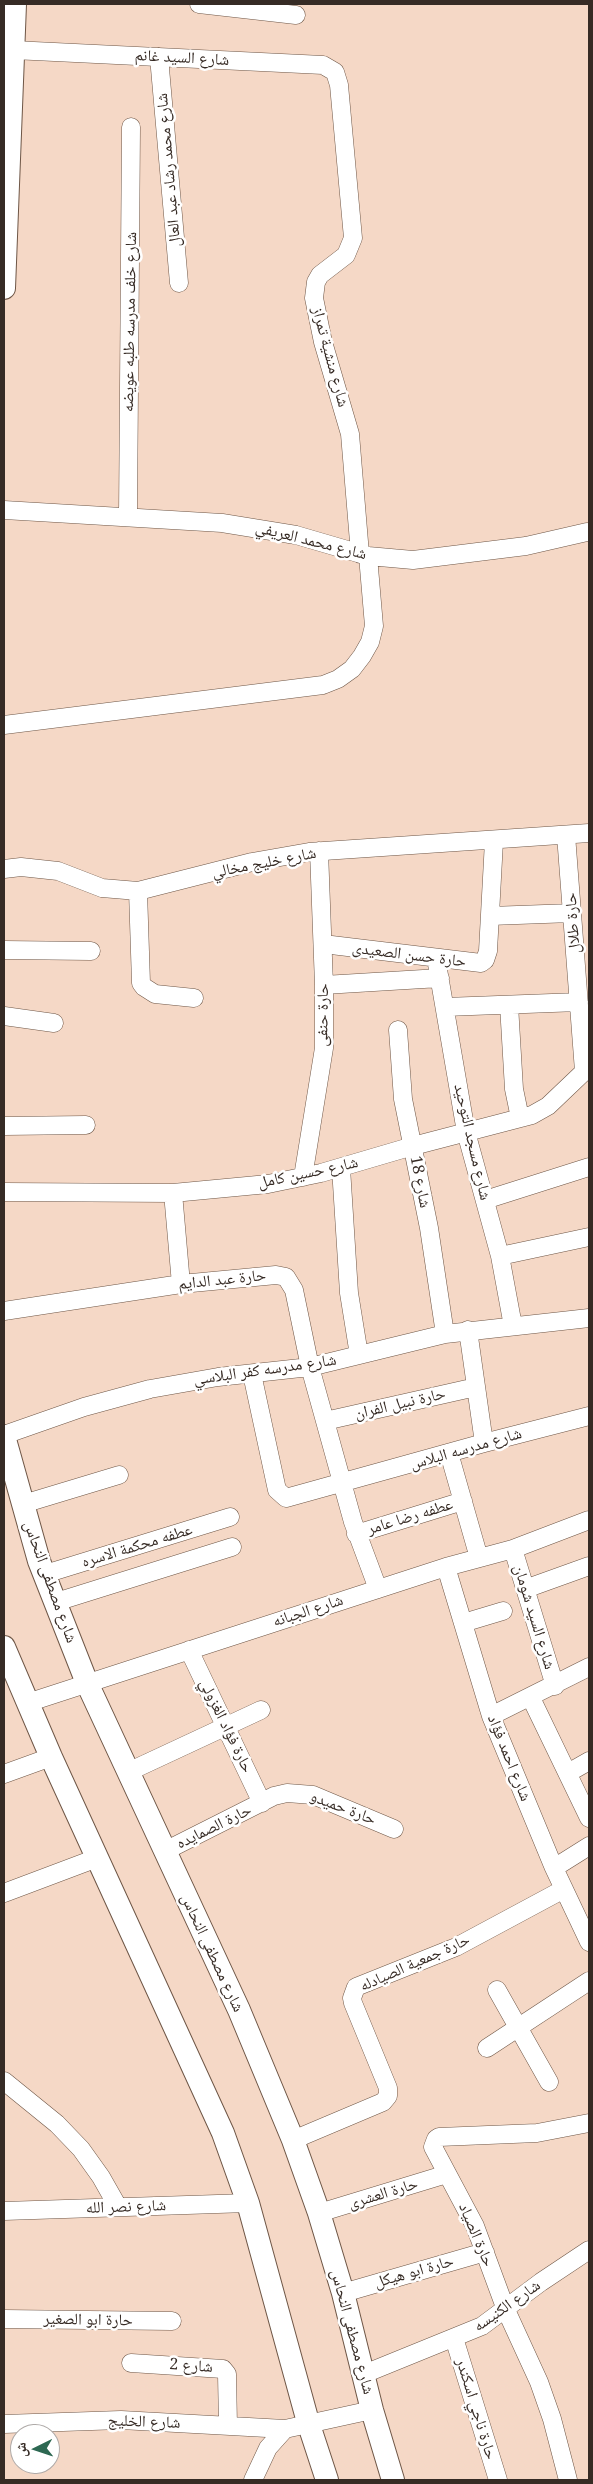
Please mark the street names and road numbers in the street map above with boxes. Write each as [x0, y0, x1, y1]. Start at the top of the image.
street label: شارع السيد غانم [134, 46, 230, 70]
street label: شارع محمد رشاد عبد العال [153, 92, 185, 248]
street label: شارع خلف مدرسه طلبه عويضه [119, 232, 141, 412]
street label: شارع منشية تمراز [307, 305, 353, 409]
street label: شارع محمد العريفي [253, 518, 369, 564]
street label: شارع خليج مخالي [210, 843, 318, 883]
street label: حارة طلال [561, 892, 585, 954]
street label: حارة حسن الصعيدى [351, 938, 467, 972]
street label: حارة حنفى [313, 983, 333, 1047]
street label: شارع مسجد التوحيد [449, 1082, 495, 1202]
street label: شارع حسين كامل [256, 1153, 360, 1193]
street label: شارع 18 [406, 1154, 434, 1210]
street label: حارة عبد الدايم [177, 1266, 267, 1294]
street label: شارع مدرسه كفر البلاسي [192, 1350, 338, 1390]
street label: حارة نبيل الفران [353, 1384, 447, 1424]
street label: شارع مدرسه البلاس [408, 1424, 524, 1474]
street label: عطفه رضا عامر [365, 1495, 455, 1539]
street label: شارع مصطفى النحاس [19, 1518, 81, 1646]
street label: عطفه محكمة الاسره [79, 1520, 195, 1572]
street label: شارع السيد شومان [509, 1562, 559, 1672]
street label: شارع الجبانه [270, 1591, 346, 1631]
street label: حارة فؤاد الغزولي [195, 1676, 257, 1776]
street label: شارع احمد فؤاد [483, 1712, 535, 1804]
street label: حارة حميدو [307, 1787, 379, 1829]
street label: حارة الصمايده [173, 1801, 255, 1853]
street label: شارع مصطفى النحاس [176, 1891, 248, 2015]
street label: حارة جمعية الصيادله [357, 1930, 473, 1996]
street label: حارة العشرى [346, 2174, 420, 2214]
street label: شارع نصر الله [85, 2196, 167, 2218]
street label: حارة الصياد [454, 2200, 498, 2270]
street label: حارة ابو هيكل [372, 2252, 456, 2292]
street label: شارع مصطفى النحاس [326, 2267, 378, 2397]
street label: شارع الكنيسه [470, 2276, 544, 2336]
street label: حارة ابو الصغير [43, 2310, 133, 2330]
street label: شارع 2 [169, 2355, 213, 2377]
street label: حارة ناجي اسكندر [451, 2356, 501, 2462]
street label: شارع الخليج [107, 2411, 181, 2433]

